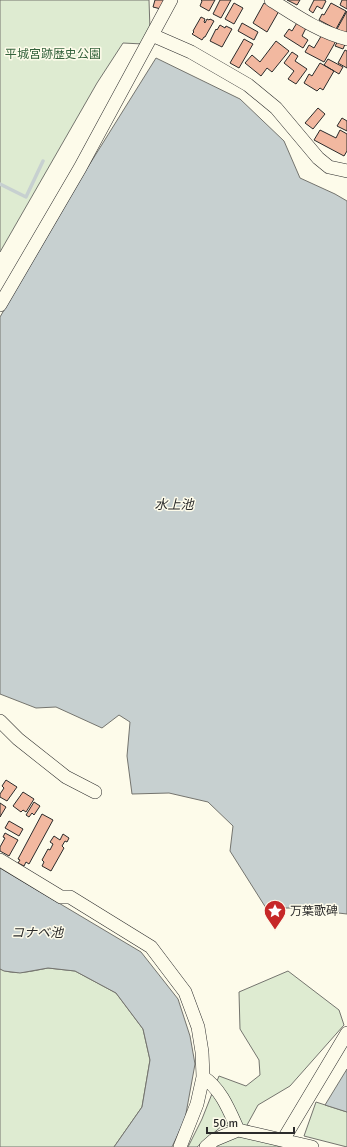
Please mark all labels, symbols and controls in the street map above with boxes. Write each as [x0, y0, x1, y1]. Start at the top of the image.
park label: 平城宮跡歴史公園 [5, 47, 101, 62]
water label: 水上池 [154, 497, 195, 513]
place icon: 万葉歌碑 [262, 898, 288, 931]
place label: 万葉歌碑 [290, 904, 338, 919]
water label: コナベ池 [11, 925, 65, 941]
scale bar [207, 1109, 294, 1135]
text: 50 m [213, 1116, 238, 1131]

